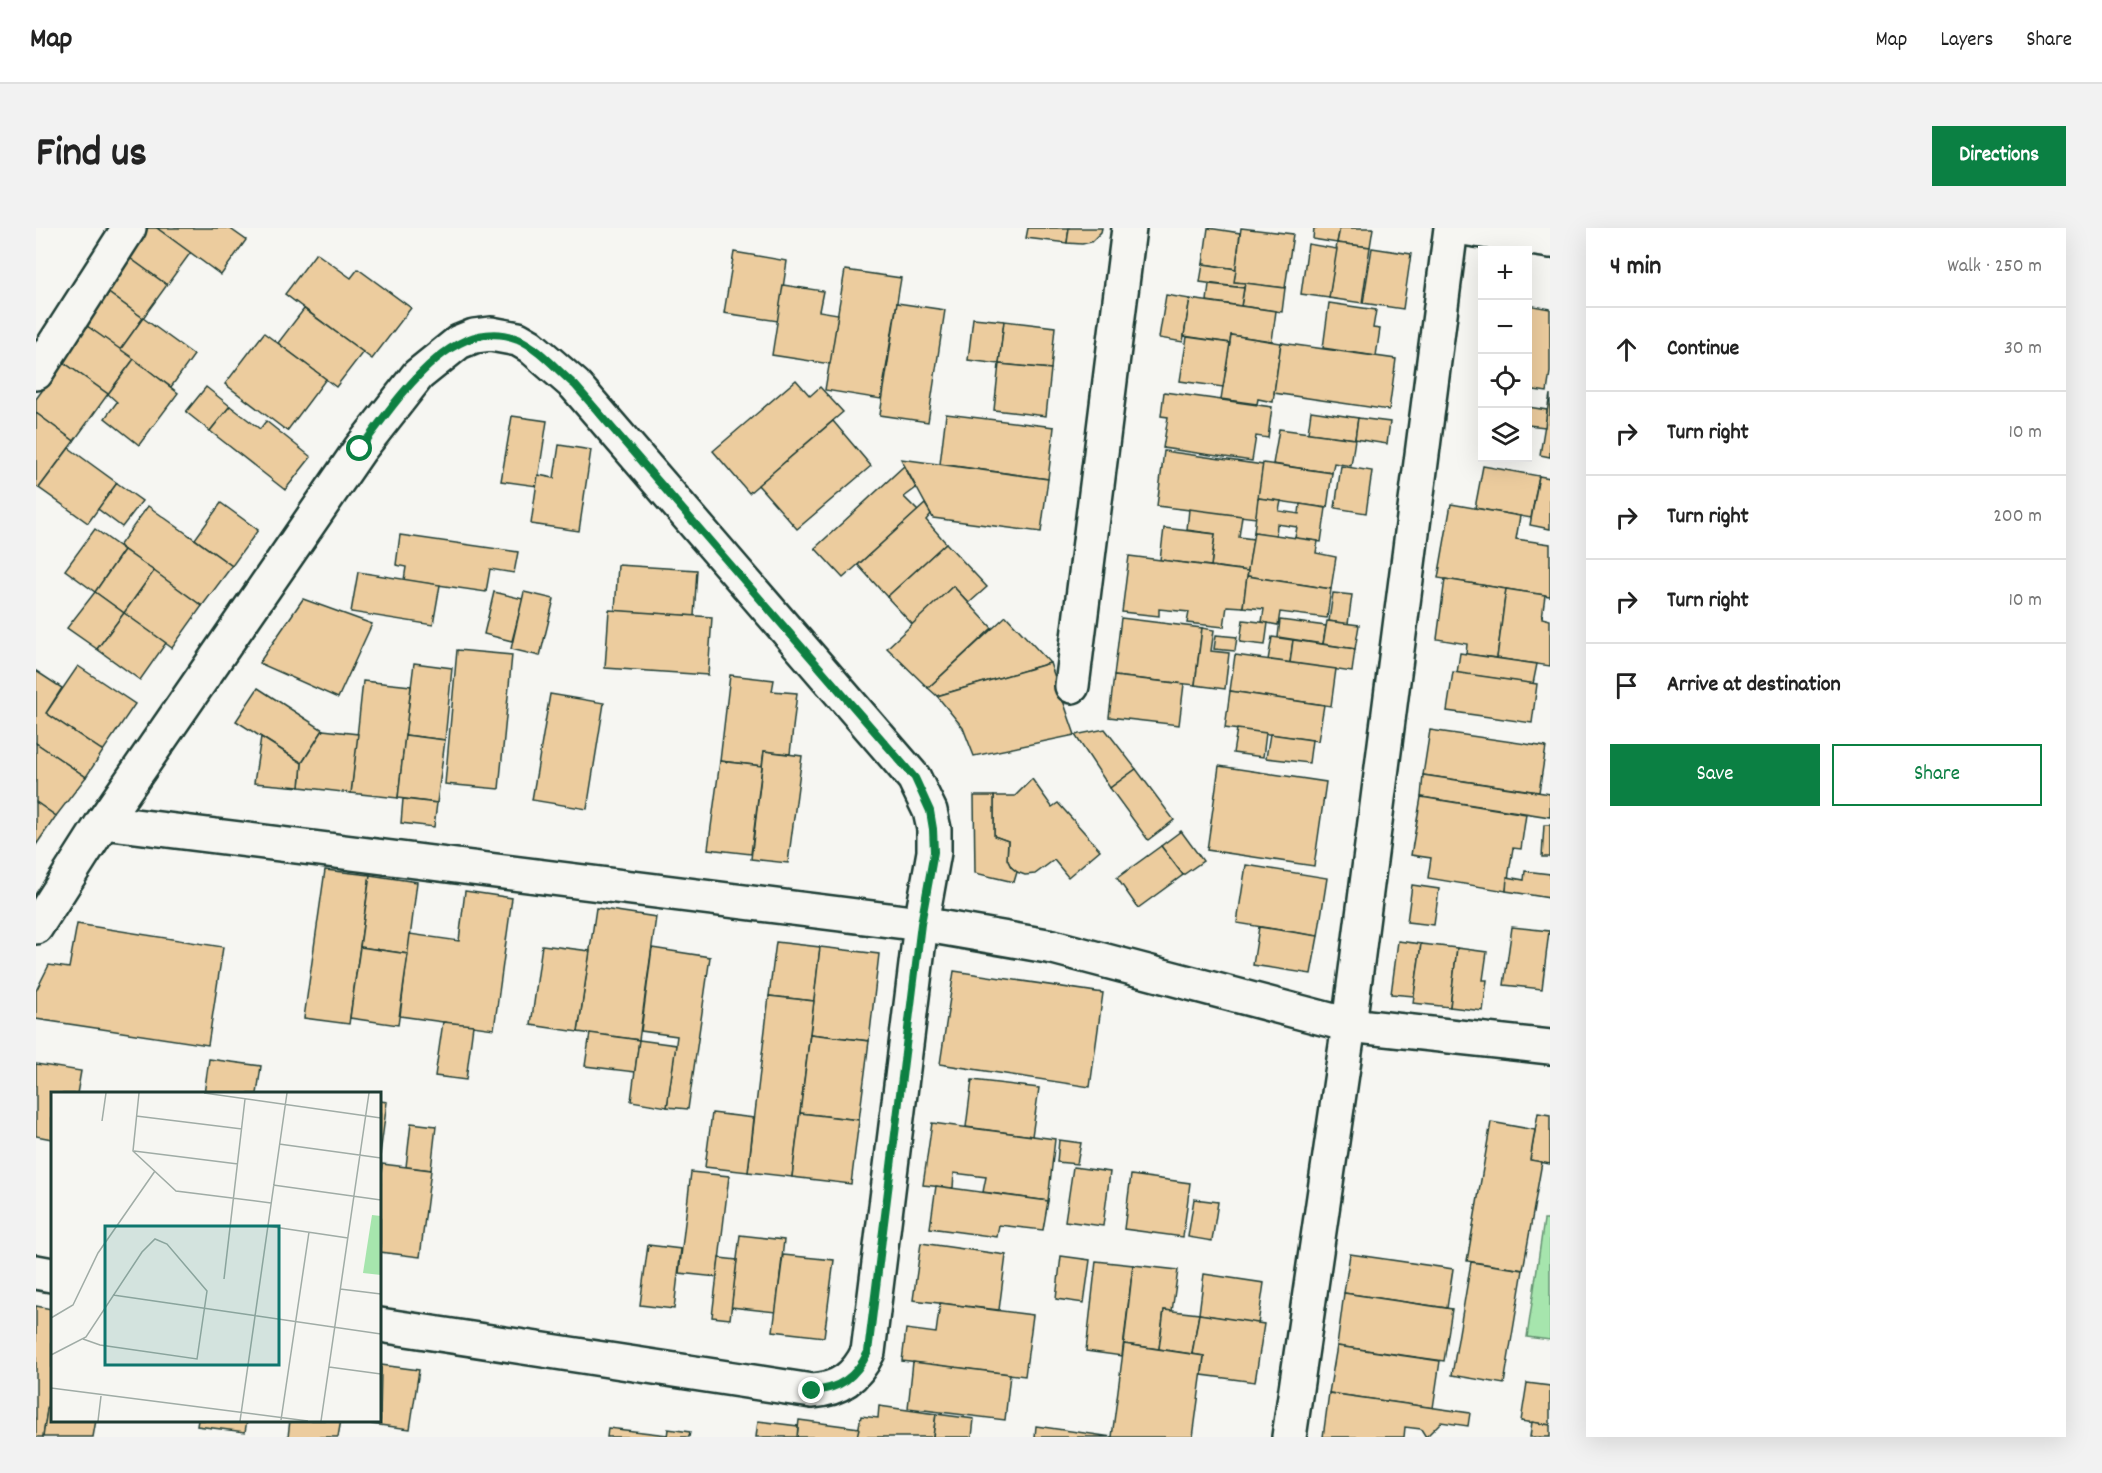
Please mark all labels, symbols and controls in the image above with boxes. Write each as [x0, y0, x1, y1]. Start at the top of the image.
text: Map [30, 21, 72, 61]
text: Map [1876, 26, 1907, 56]
text: Layers [1940, 26, 1993, 56]
text: Share [2026, 26, 2072, 56]
text: Find us [36, 126, 147, 186]
button: Directions [1932, 126, 2066, 186]
map controls [1478, 246, 1532, 462]
button: + [1478, 246, 1532, 300]
text: 4 min [1610, 249, 1661, 286]
text: Walk · 250 m [1947, 253, 2042, 281]
button: − [1478, 300, 1532, 354]
icon: ahead [1610, 333, 1643, 366]
text: Continue [1667, 334, 1739, 365]
text: 30 m [2004, 335, 2042, 363]
button: locate [1478, 354, 1532, 408]
button: layers [1478, 408, 1532, 462]
icon: right [1610, 417, 1643, 450]
text: Turn right [1667, 418, 1749, 449]
text: 10 m [2008, 419, 2042, 447]
route start [346, 435, 372, 461]
icon: right [1610, 501, 1643, 534]
text: Turn right [1667, 502, 1749, 533]
text: 200 m [1993, 503, 2042, 531]
icon: right [1610, 585, 1643, 618]
text: Turn right [1667, 586, 1749, 617]
text: 10 m [2008, 587, 2042, 615]
icon: arrive [1610, 669, 1643, 702]
text: Arrive at destination [1667, 670, 1841, 701]
button: Save [1610, 744, 1820, 806]
button: Share [1832, 744, 2042, 806]
inset map [51, 1092, 381, 1422]
route end [798, 1377, 824, 1403]

